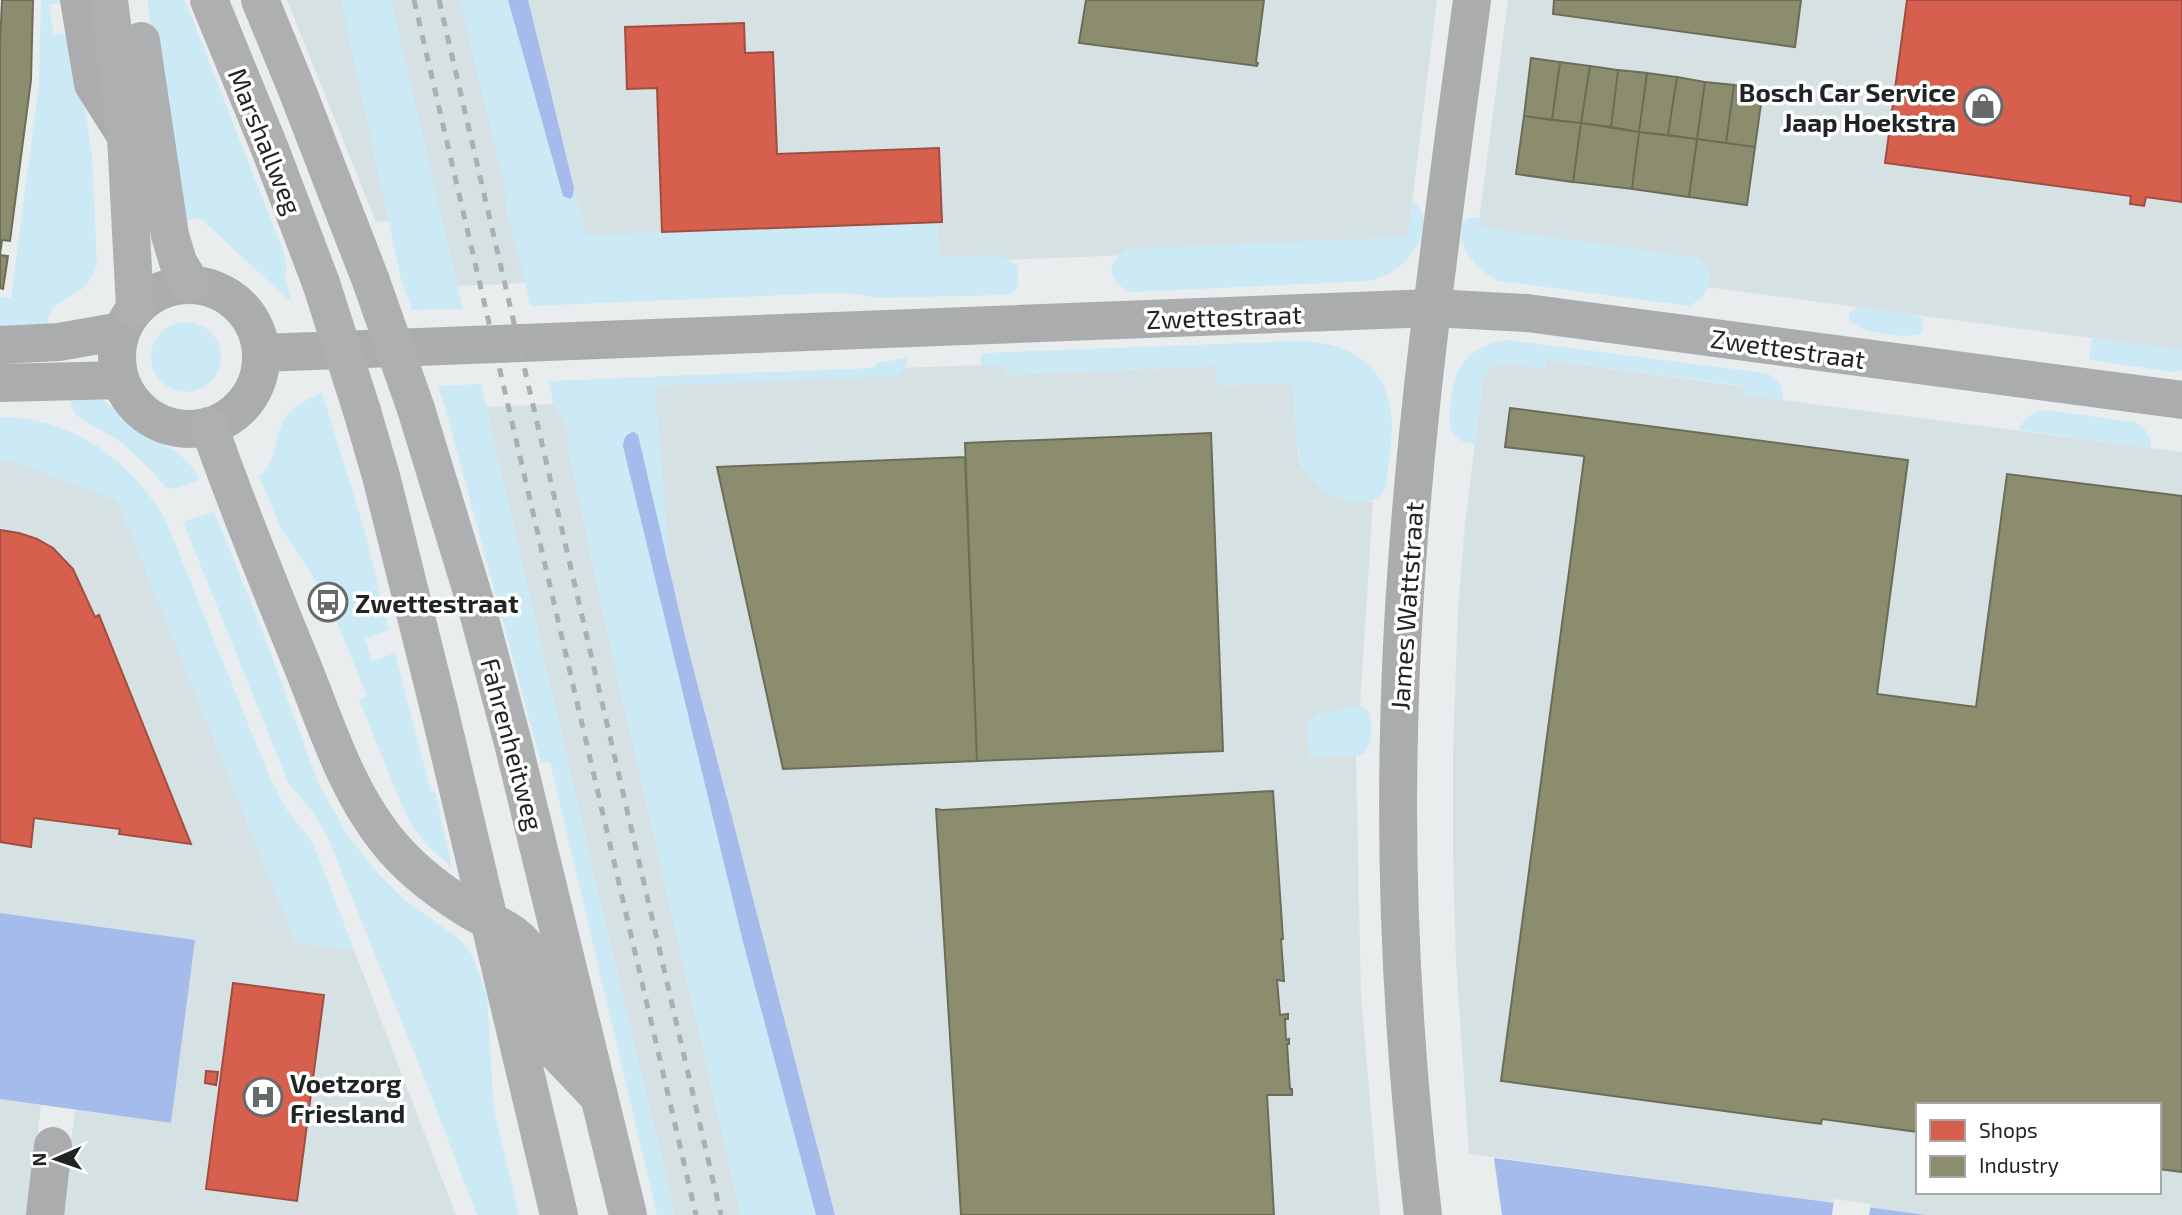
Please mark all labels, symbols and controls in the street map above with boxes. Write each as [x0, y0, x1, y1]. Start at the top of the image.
street label: Marshallweg [223, 63, 309, 219]
place label: Bosch Car Service Jaap Hoekstra [1739, 76, 1956, 137]
shop icon: Bosch Car Service Jaap Hoekstra [1962, 85, 2004, 127]
street label: Zwettestraat [1146, 298, 1302, 334]
street label: Zwettestraat [1709, 322, 1867, 374]
street label: James Wattstraat [1383, 501, 1429, 711]
bus stop icon: Zwettestraat [307, 581, 349, 623]
place label: Zwettestraat [355, 587, 519, 618]
street label: Fahrenheitweg [475, 654, 551, 834]
place label: Voetzorg Friesland [290, 1067, 405, 1128]
hospital icon: Voetzorg Friesland [242, 1076, 284, 1118]
legend [1916, 1103, 2161, 1194]
text: Shops [1979, 1117, 2038, 1142]
north arrow [21, 1124, 91, 1194]
text: N [27, 1152, 50, 1167]
text: Industry [1979, 1152, 2059, 1177]

